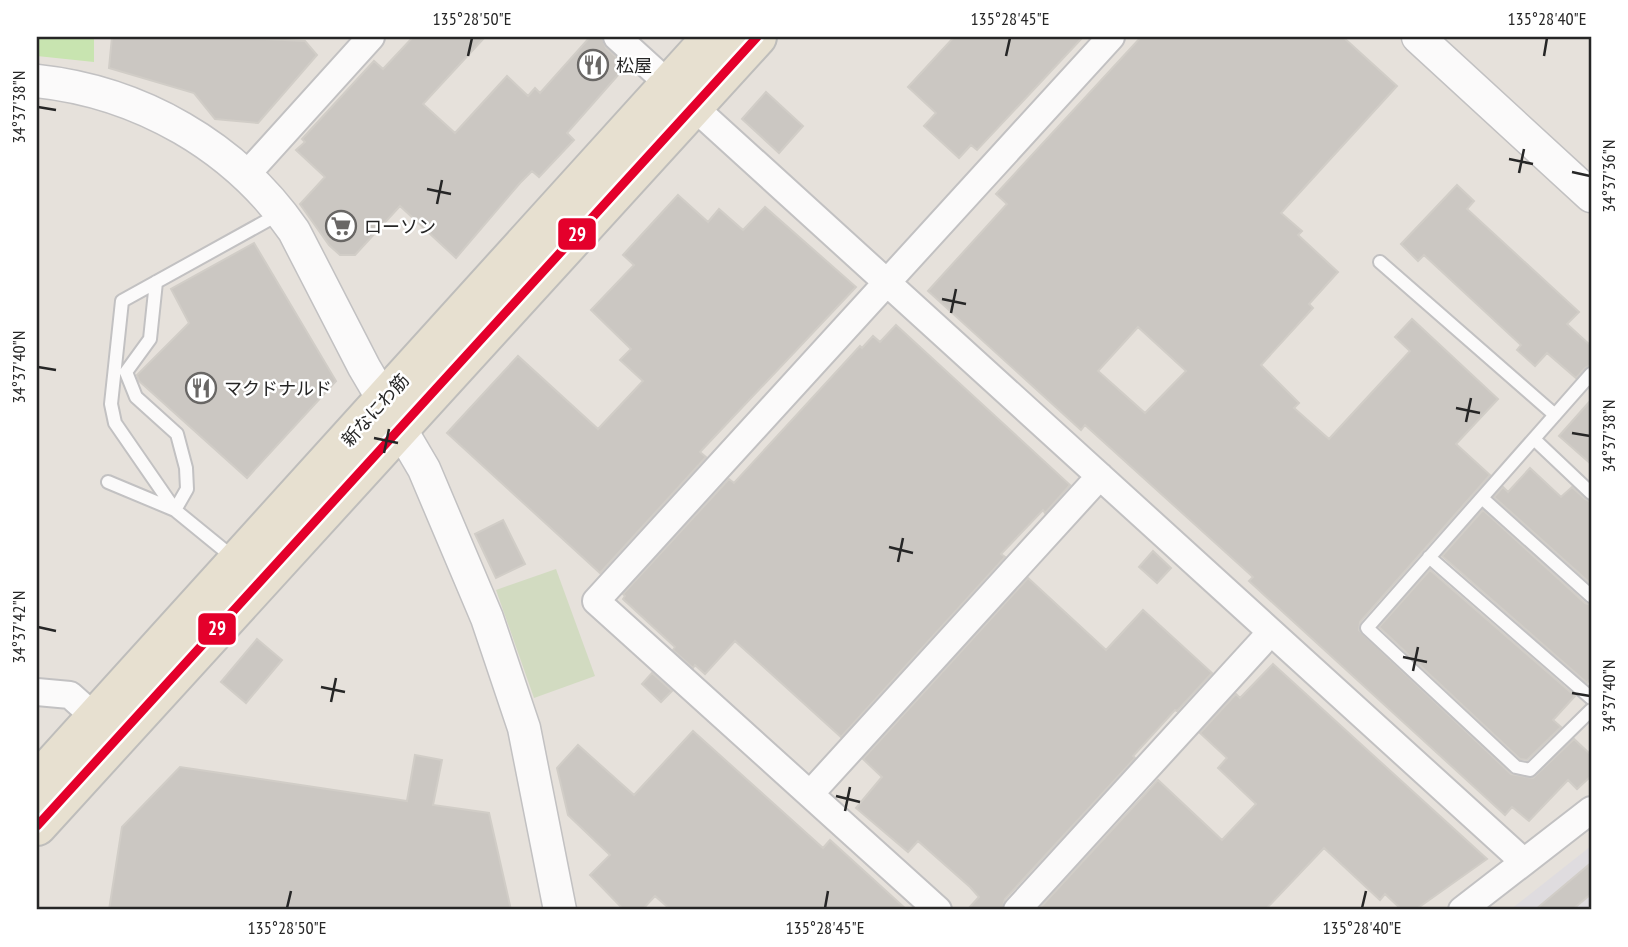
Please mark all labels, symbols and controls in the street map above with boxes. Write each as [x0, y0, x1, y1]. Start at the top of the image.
text: 135°28'50"E [433, 7, 511, 30]
text: 135°28'45"E [971, 7, 1049, 30]
text: 135°28'40"E [1508, 7, 1586, 30]
restaurant icon: 松屋 [576, 48, 610, 82]
place label: 松屋 [616, 54, 652, 77]
text: 34°37'38"N [7, 71, 30, 143]
text: 34°37'36"N [1597, 140, 1620, 212]
supermarket icon: ローソン [324, 209, 358, 243]
place label: ローソン [364, 215, 436, 238]
line badge: 29 [557, 217, 597, 251]
text: 29 [568, 222, 586, 246]
text: 34°37'40"N [7, 331, 30, 403]
street label: 新なにわ筋 [336, 369, 414, 451]
restaurant icon: マクドナルド [184, 371, 218, 405]
place label: マクドナルド [224, 377, 332, 400]
text: 34°37'38"N [1597, 400, 1620, 472]
text: 34°37'42"N [7, 591, 30, 663]
line badge: 29 [197, 612, 237, 646]
text: 29 [208, 616, 226, 640]
text: 34°37'40"N [1597, 660, 1620, 732]
text: 135°28'50"E [248, 916, 326, 939]
text: 135°28'45"E [786, 916, 864, 939]
text: 135°28'40"E [1323, 916, 1401, 939]

